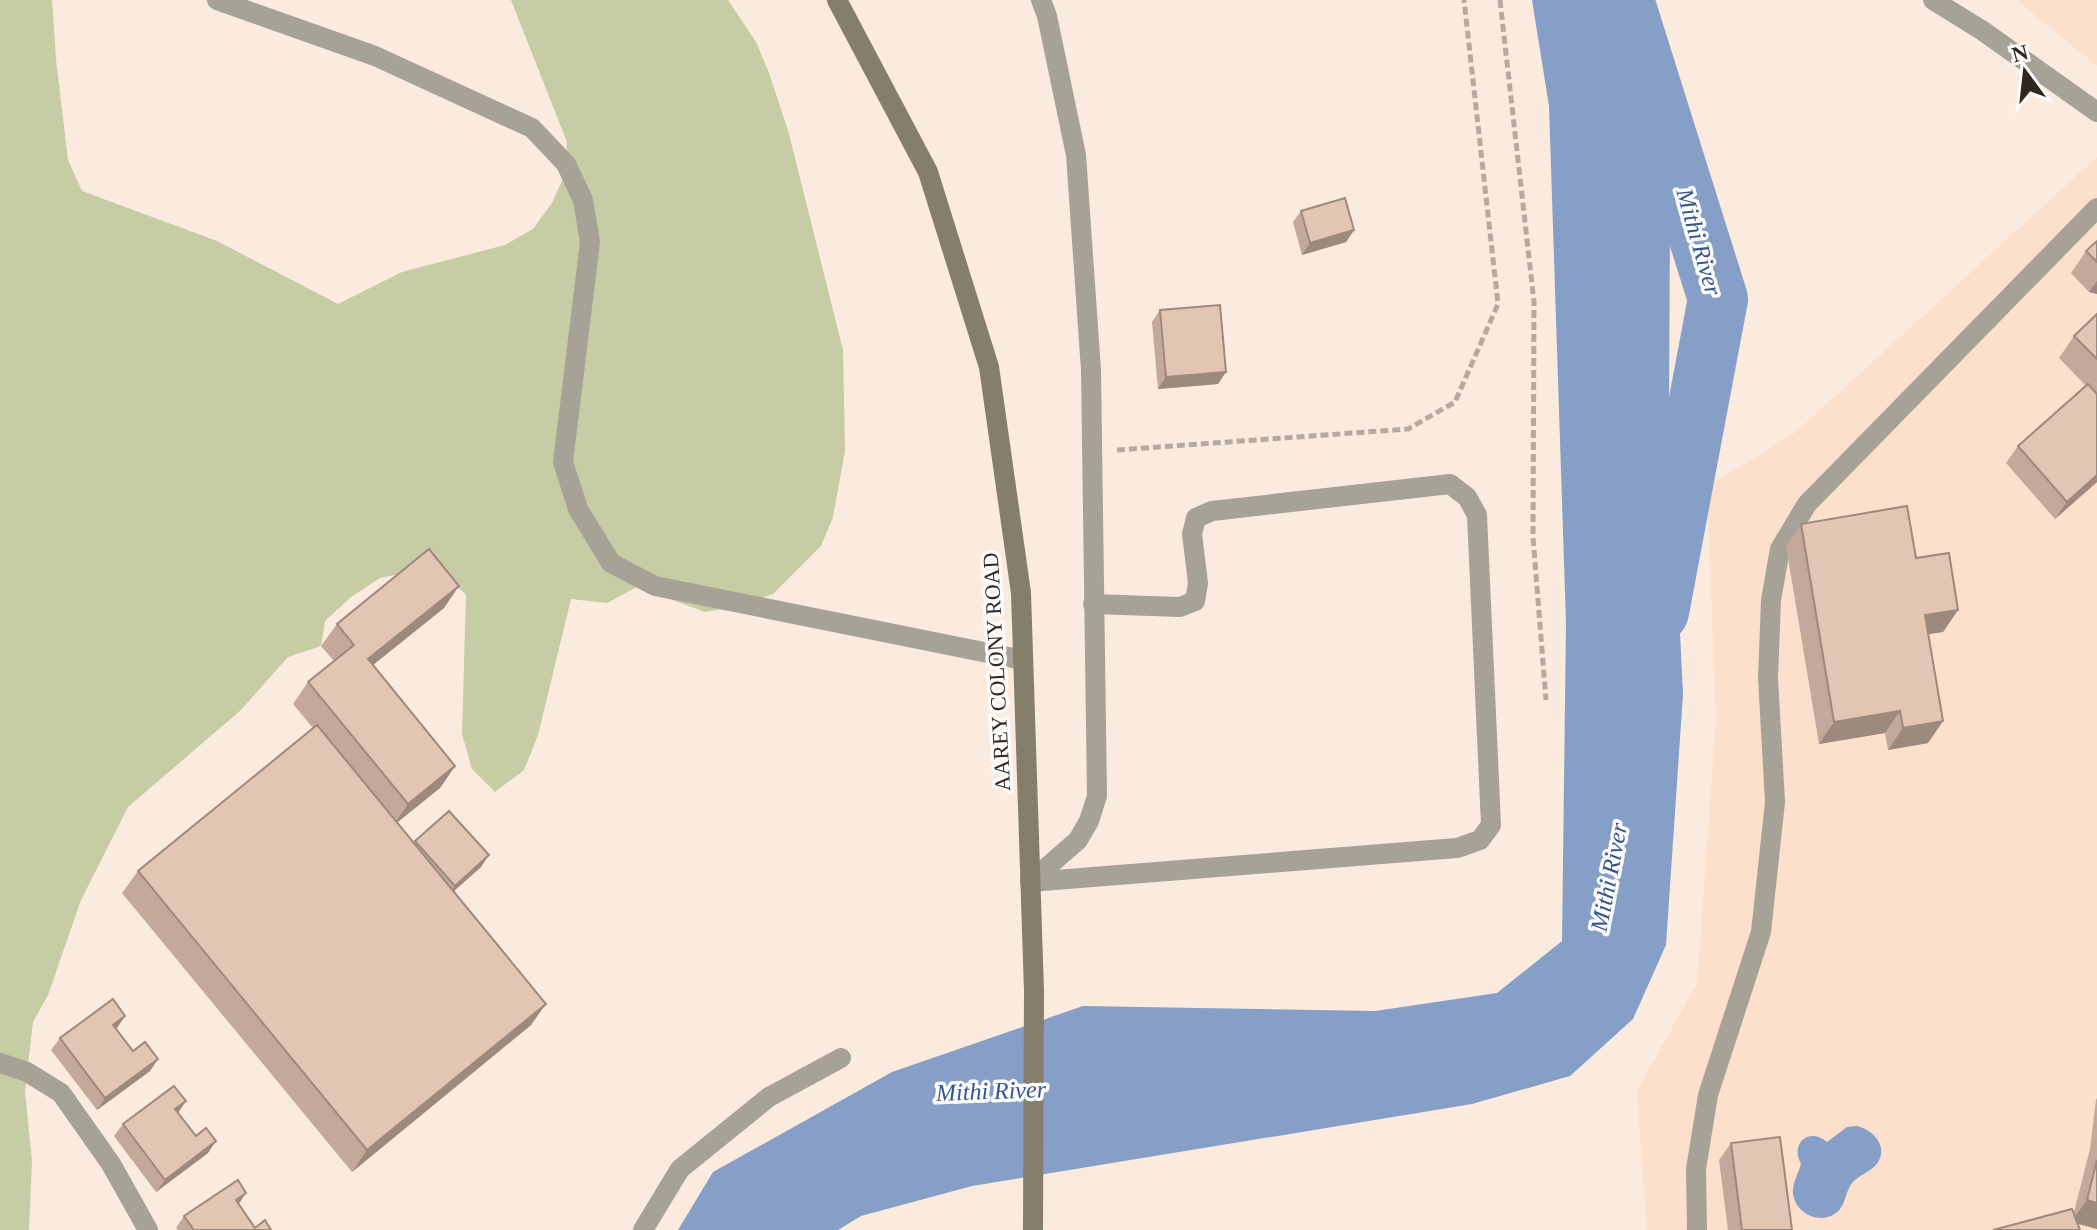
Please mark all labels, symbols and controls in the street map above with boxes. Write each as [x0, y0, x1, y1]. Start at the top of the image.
north arrow [1985, 32, 2065, 112]
text: N [2009, 39, 2031, 67]
water label: Mithi River [1671, 185, 1727, 299]
street label: AAREY COLONY ROAD [978, 552, 1015, 792]
water label: Mithi River [1586, 820, 1632, 934]
water label: Mithi River [935, 1076, 1047, 1106]

